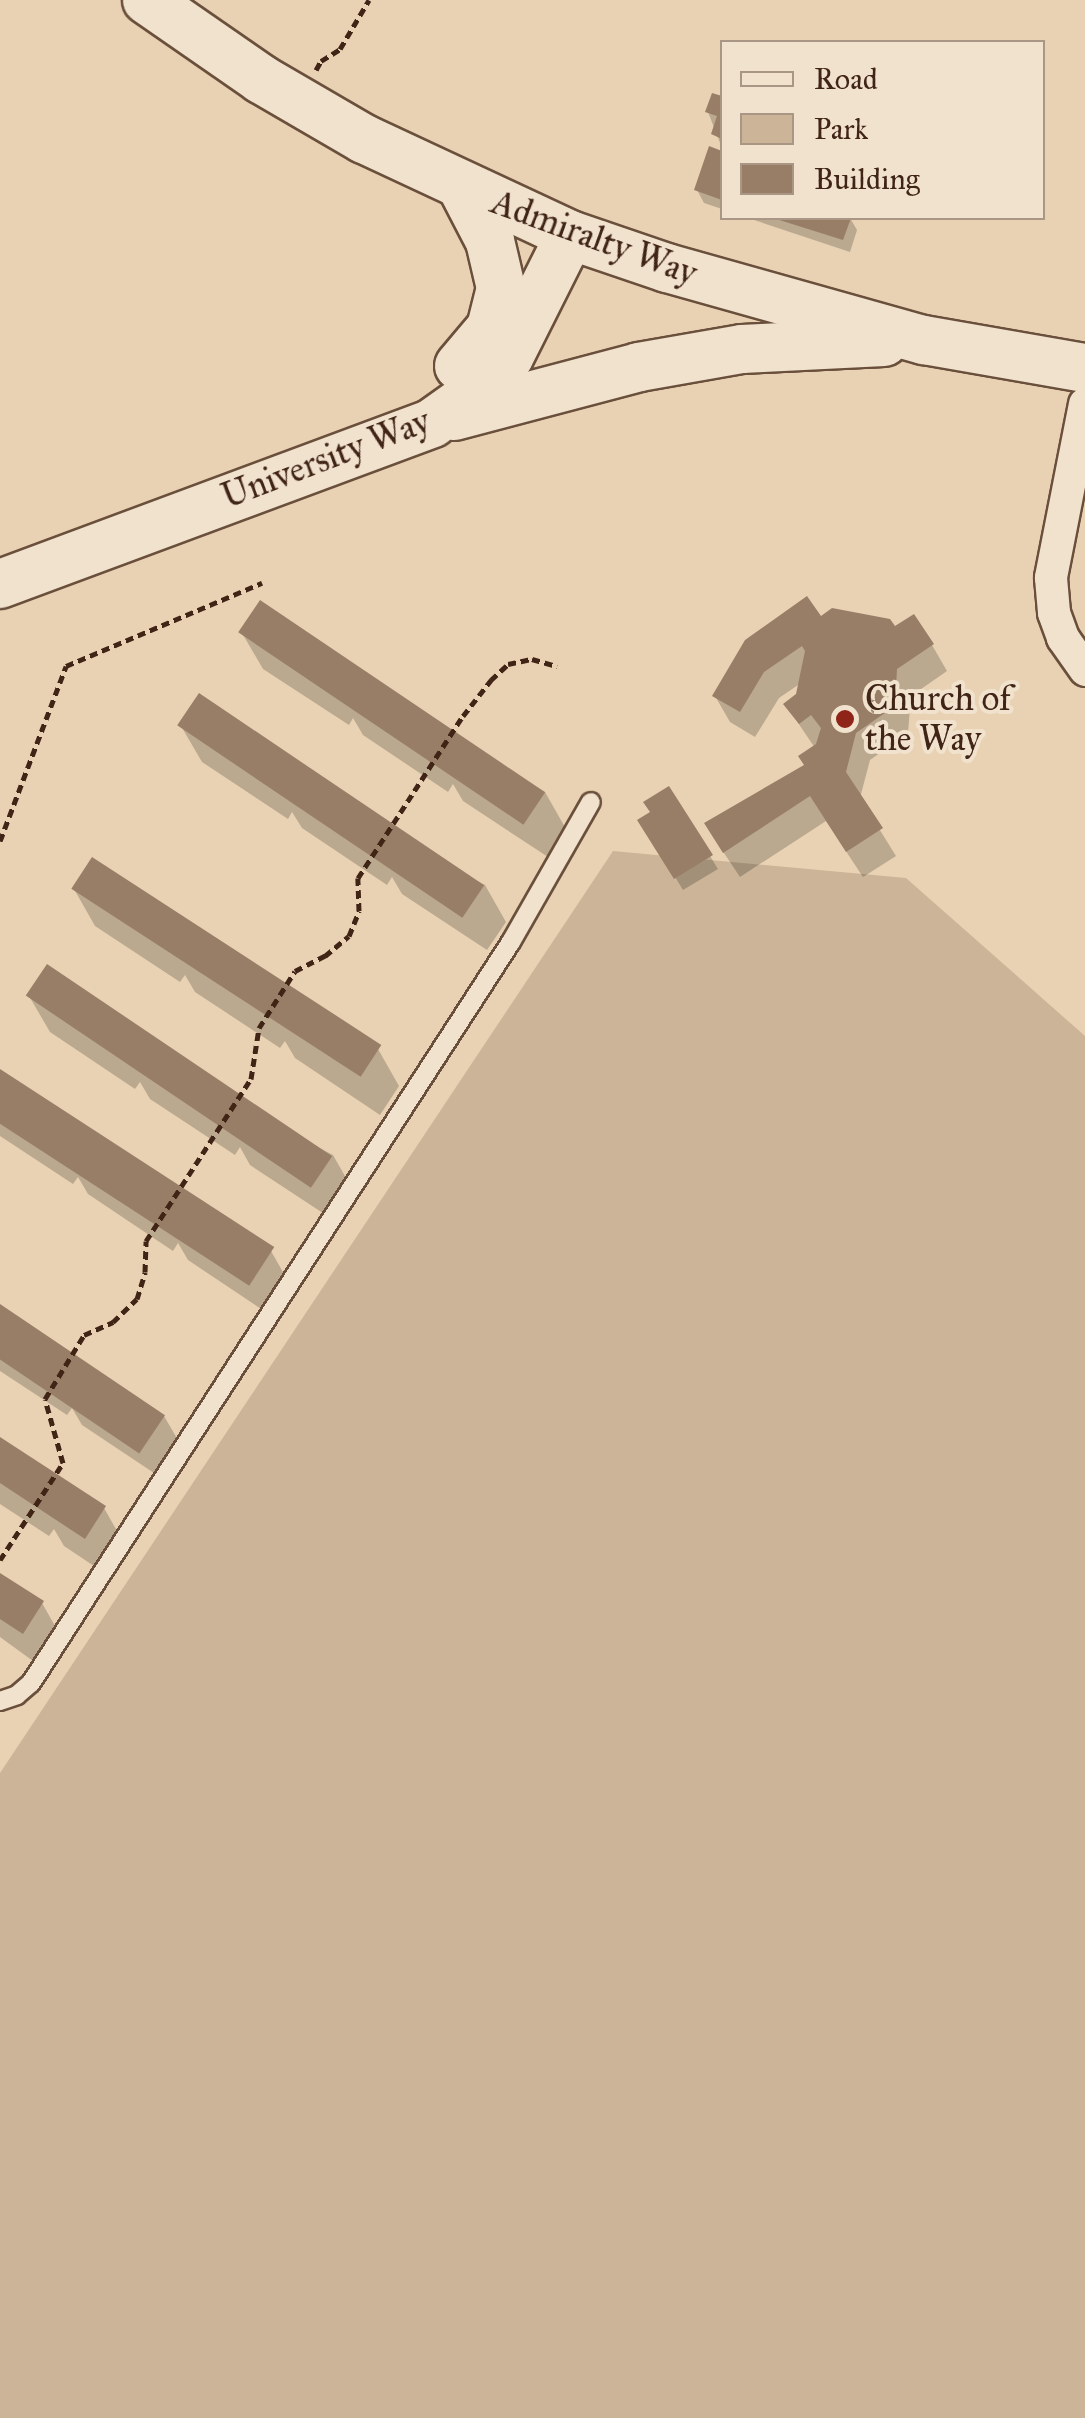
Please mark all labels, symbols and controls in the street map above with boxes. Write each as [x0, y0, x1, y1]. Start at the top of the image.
legend [720, 40, 1045, 220]
text: Road [814, 61, 878, 97]
text: Park [814, 111, 868, 147]
text: Building [814, 161, 920, 197]
street label: Admiralty Way [485, 181, 703, 295]
street label: University Way [216, 400, 436, 518]
place label: Church of the Way [865, 678, 1011, 760]
marker: Church of the Way [834, 708, 856, 730]

